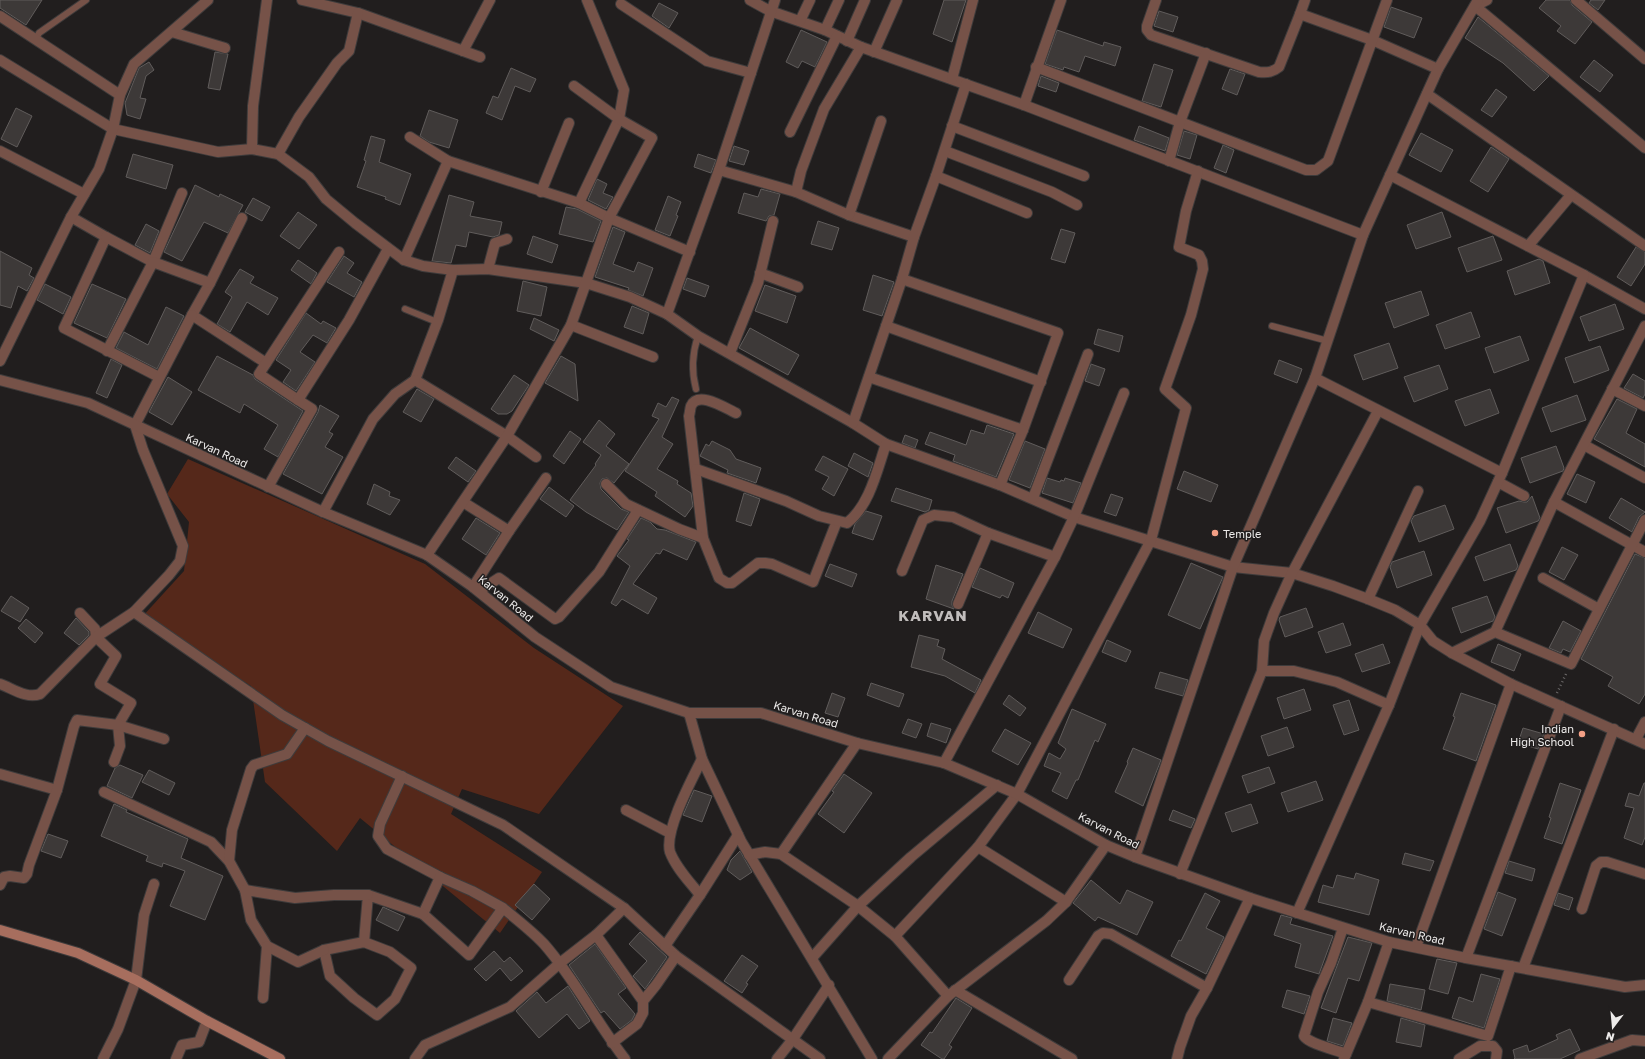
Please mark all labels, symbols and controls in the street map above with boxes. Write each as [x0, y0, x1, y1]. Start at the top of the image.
street label: Karvan Road [184, 430, 250, 470]
place label: Temple [1223, 527, 1262, 540]
marker: Temple [1210, 528, 1220, 538]
street label: Karvan Road [476, 572, 536, 624]
district label: KARVAN [898, 606, 968, 624]
street label: Karvan Road [772, 698, 840, 730]
place label: Indian High School [1510, 722, 1574, 748]
marker: Indian High School [1577, 729, 1587, 739]
street label: Karvan Road [1076, 809, 1142, 851]
street label: Karvan Road [1378, 919, 1446, 947]
north arrow [1593, 1007, 1633, 1047]
text: N [1604, 1030, 1616, 1044]

